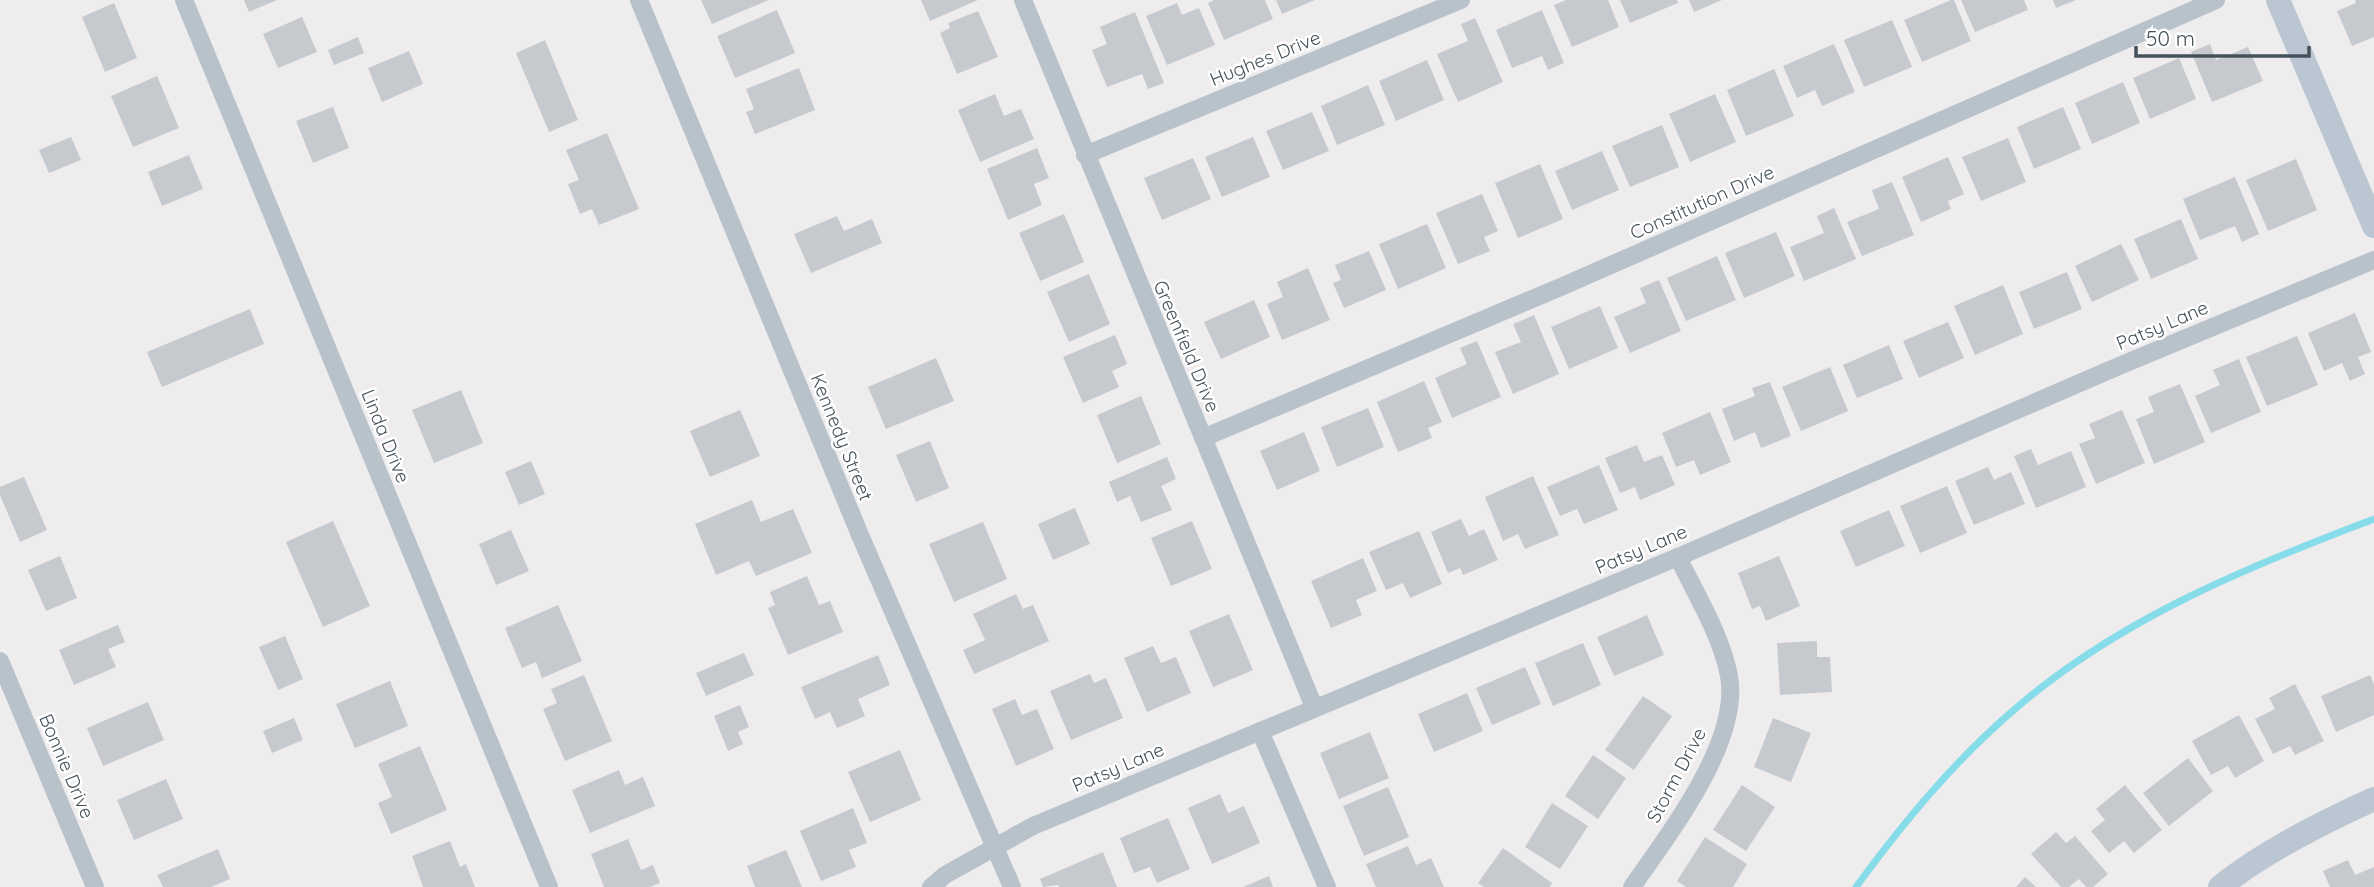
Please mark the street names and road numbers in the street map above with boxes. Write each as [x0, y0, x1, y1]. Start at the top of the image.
street label: Hughes Drive [1206, 25, 1324, 91]
street label: Constitution Drive [1626, 159, 1778, 245]
street label: Greenfield Drive [1148, 277, 1226, 415]
street label: Patsy Lane [2112, 295, 2212, 355]
street label: Kennedy Street [806, 370, 878, 504]
street label: Linda Drive [356, 386, 416, 486]
street label: Patsy Lane [1591, 519, 1691, 579]
street label: Bonnie Drive [34, 710, 100, 822]
street label: Storm Drive [1641, 723, 1711, 827]
street label: Patsy Lane [1068, 737, 1168, 797]

